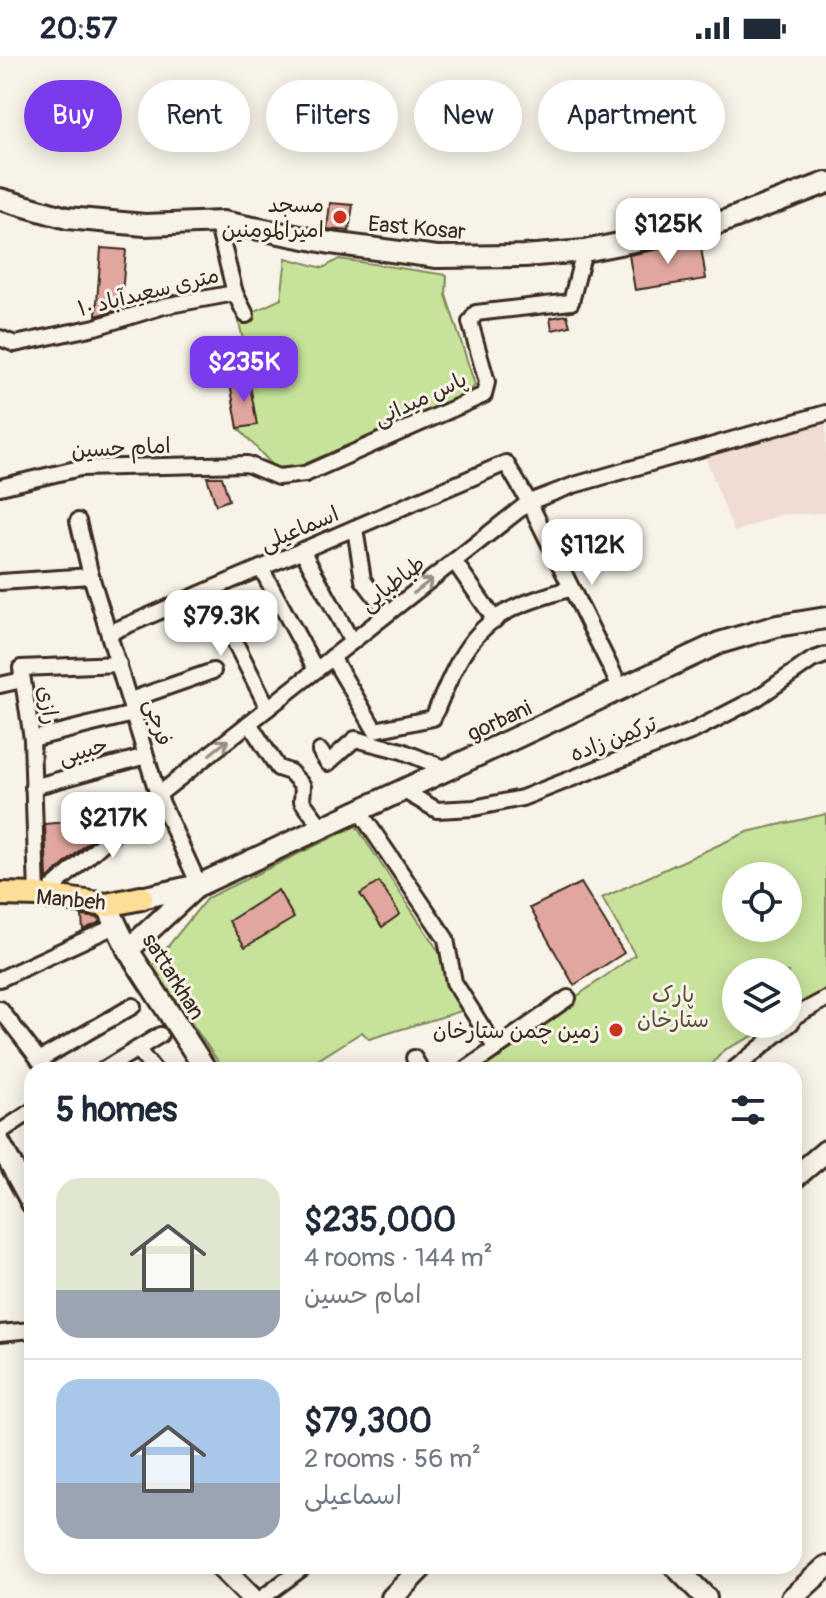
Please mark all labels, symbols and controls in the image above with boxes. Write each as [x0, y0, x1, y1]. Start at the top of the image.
text: 20:57 [40, 10, 117, 47]
chip: Buy [24, 80, 122, 152]
chip: Rent [138, 80, 250, 152]
chip: Filters [266, 80, 398, 152]
chip: New [414, 80, 522, 152]
chip: Apartment [538, 80, 725, 152]
place label: مسجد امیرالمومنین [221, 191, 324, 244]
pin: $125K [612, 198, 724, 266]
marker: مسجد امیرالمومنین [331, 208, 349, 226]
text: $125K [634, 208, 702, 240]
street label: East Kosar [367, 210, 467, 246]
street label: ۱۰ متری سعیدآباد [75, 261, 222, 323]
pin: $235K [188, 336, 300, 404]
text: $235K [208, 346, 280, 378]
street label: پاس میدانی [369, 365, 471, 433]
street label: امام حسین [71, 431, 172, 467]
street label: اسماعیلی [256, 500, 343, 558]
pin: $112K [536, 519, 648, 587]
text: $112K [560, 529, 624, 561]
street label: طباطبایی [354, 550, 431, 618]
one-way arrow [412, 577, 433, 595]
pin: $79.3K [156, 590, 286, 658]
text: $79.3K [182, 600, 260, 632]
street label: رازی [31, 684, 65, 727]
street label: gorbani [463, 694, 536, 748]
street label: فرجی [138, 696, 178, 749]
street label: ترکمن زاده [566, 709, 661, 768]
street label: حبیبی [55, 731, 111, 771]
one-way arrow [208, 738, 229, 756]
pin: $217K [57, 792, 169, 860]
text: $217K [79, 802, 147, 834]
map controls [722, 862, 802, 1038]
button: locate [722, 862, 802, 942]
street label: Manbeh [35, 883, 107, 917]
street label: sattarkhan [136, 928, 211, 1025]
button: layers [722, 958, 802, 1038]
park label: پارک ستارخان [637, 981, 709, 1034]
place label: زمین چمن ستارخان [433, 1017, 600, 1045]
marker: زمین چمن ستارخان [607, 1021, 625, 1039]
icon: filters [726, 1088, 770, 1132]
text: 5 homes [56, 1089, 177, 1132]
text: $235,000 [304, 1199, 456, 1242]
icon: home [120, 1210, 216, 1306]
text: 4 rooms · 144 m² [304, 1242, 493, 1274]
text: امام حسین [304, 1279, 422, 1311]
text: $79,300 [304, 1400, 432, 1443]
icon: home [120, 1411, 216, 1507]
text: 2 rooms · 56 m² [304, 1443, 481, 1475]
text: اسماعیلی [304, 1480, 402, 1512]

